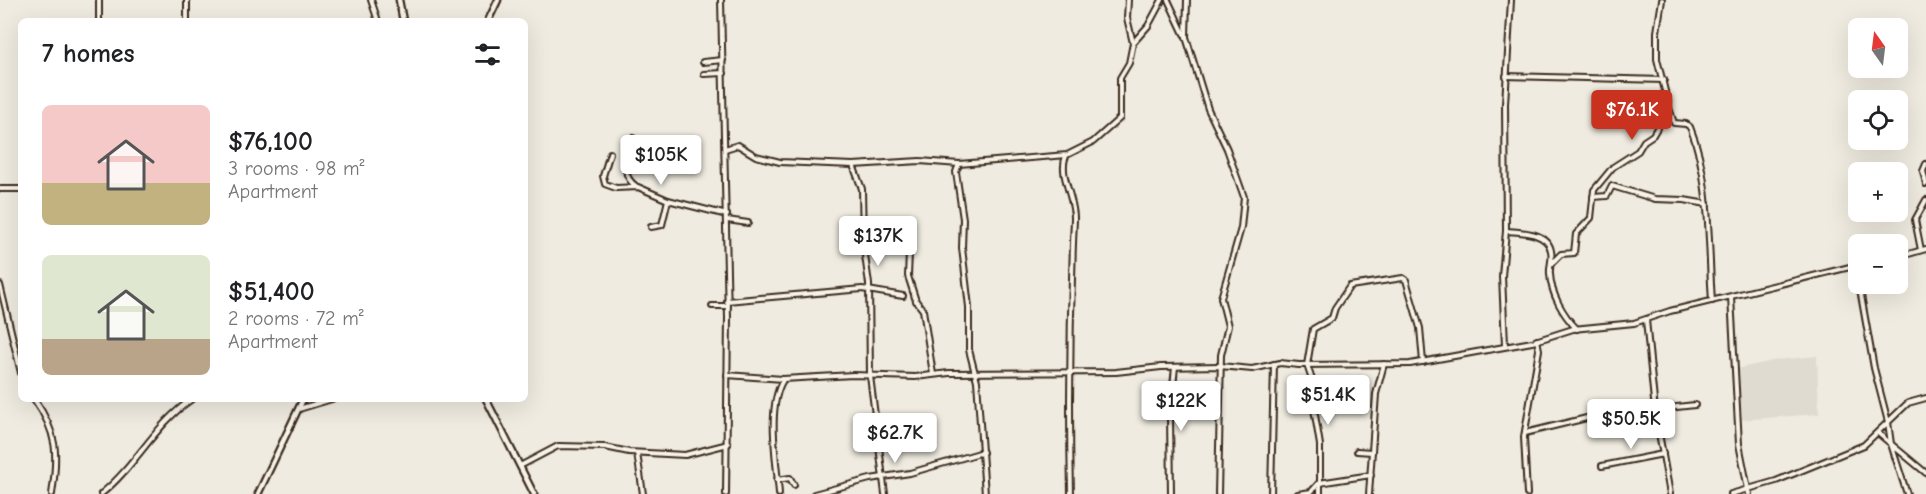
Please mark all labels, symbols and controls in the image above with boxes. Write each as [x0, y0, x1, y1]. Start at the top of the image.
north arrow [1848, 18, 1908, 78]
map controls [1848, 18, 1908, 294]
icon: filters [471, 38, 504, 71]
text: 7 homes [42, 39, 135, 69]
pin: $76.1K [1583, 90, 1681, 141]
button: locate [1848, 90, 1908, 150]
text: $76.1K [1605, 98, 1659, 121]
text: $76,100 [228, 127, 313, 157]
icon: home [90, 129, 162, 201]
pin: $105K [619, 135, 703, 186]
text: $105K [634, 143, 688, 166]
text: 3 rooms · 98 m² [228, 157, 364, 180]
button: + [1848, 162, 1908, 222]
text: Apartment [228, 180, 318, 203]
pin: $137K [836, 216, 920, 267]
text: $137K [853, 224, 903, 247]
button: − [1848, 234, 1908, 294]
text: $51,400 [228, 277, 315, 307]
icon: home [90, 279, 162, 351]
text: 2 rooms · 72 m² [228, 307, 364, 330]
text: Apartment [228, 330, 318, 353]
pin: $51.4K [1279, 375, 1377, 426]
pin: $122K [1139, 381, 1223, 432]
text: $51.4K [1301, 383, 1355, 406]
text: $122K [1155, 389, 1207, 412]
pin: $50.5K [1582, 399, 1680, 450]
text: $50.5K [1601, 407, 1661, 430]
pin: $62.7K [846, 413, 944, 464]
text: $62.7K [867, 421, 923, 444]

